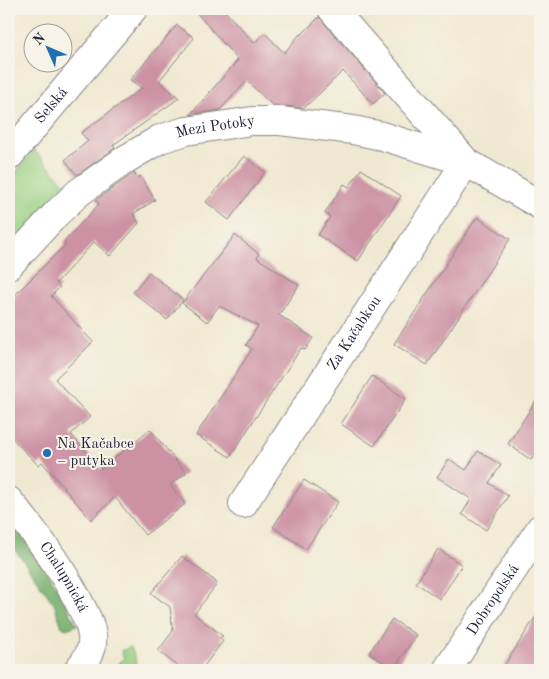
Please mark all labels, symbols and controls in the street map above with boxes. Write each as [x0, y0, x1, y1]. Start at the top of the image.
north arrow [22, 22, 72, 72]
text: N [31, 31, 48, 48]
street label: Selská [32, 84, 71, 126]
street label: Mezi Potoky [174, 113, 256, 141]
street label: Za Kačabkou [325, 293, 384, 373]
place label: Na Kačabce – putyka [57, 437, 134, 469]
marker: Na Kačabce – putyka [41, 447, 53, 459]
street label: Chalupnická [36, 539, 91, 615]
street label: Dobropolská [465, 561, 522, 638]

